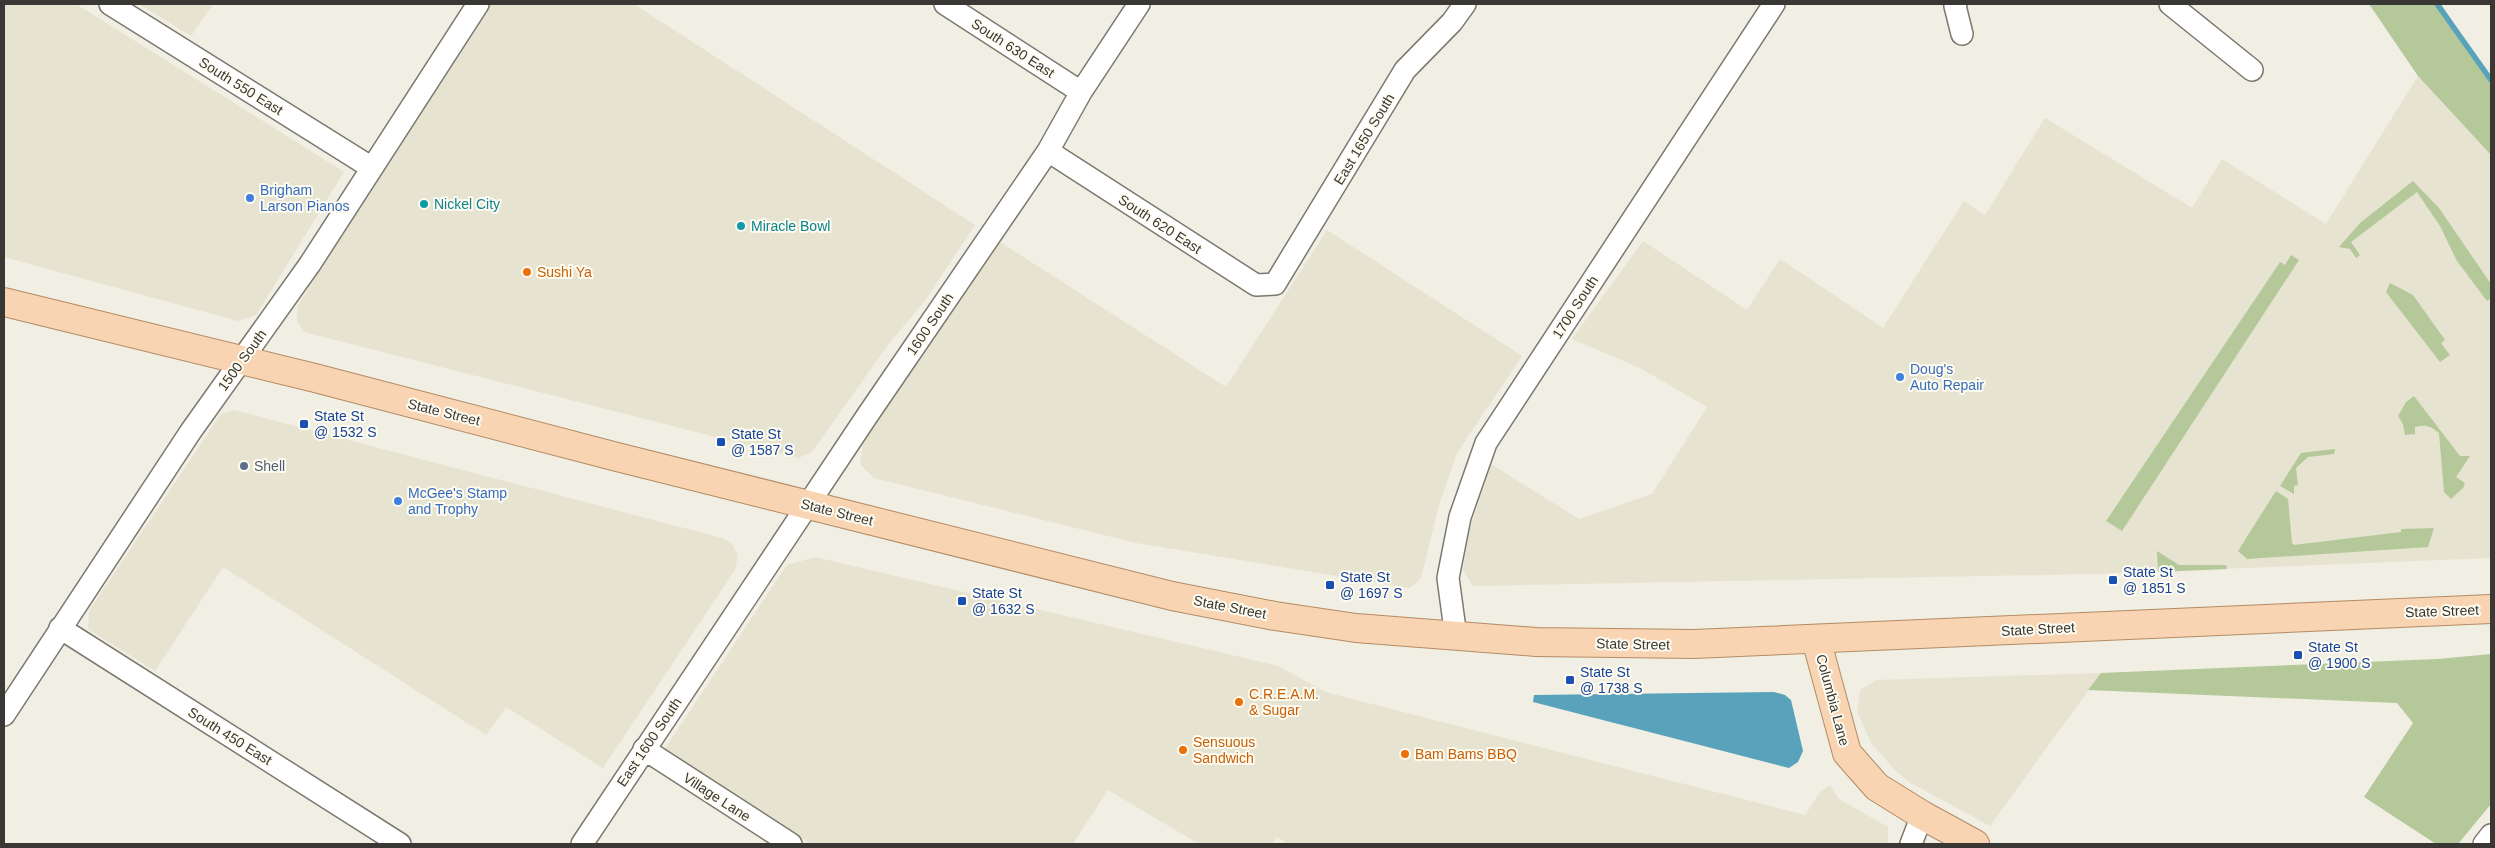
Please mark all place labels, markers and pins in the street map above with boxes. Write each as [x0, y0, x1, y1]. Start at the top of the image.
place label: Brigham Larson Pianos [260, 182, 350, 214]
marker: Brigham Larson Pianos [244, 192, 256, 204]
place label: Nickel City [434, 196, 500, 212]
marker: Nickel City [418, 198, 430, 210]
place label: Miracle Bowl [751, 218, 830, 234]
marker: Miracle Bowl [735, 220, 747, 232]
place label: Sushi Ya [537, 264, 592, 280]
marker: Sushi Ya [521, 266, 533, 278]
place label: Doug's Auto Repair [1910, 361, 1984, 393]
marker: Doug's Auto Repair [1894, 371, 1906, 383]
place label: State St @ 1532 S [314, 408, 376, 440]
marker: State St @ 1532 S [298, 418, 310, 430]
place label: State St @ 1587 S [731, 426, 793, 458]
marker: State St @ 1587 S [715, 436, 727, 448]
place label: Shell [254, 458, 285, 474]
marker: Shell [238, 460, 250, 472]
place label: McGee's Stamp and Trophy [408, 485, 507, 517]
marker: McGee's Stamp and Trophy [392, 495, 404, 507]
place label: State St @ 1851 S [2123, 564, 2185, 596]
place label: State St @ 1697 S [1340, 569, 1402, 601]
marker: State St @ 1851 S [2107, 574, 2119, 586]
marker: State St @ 1697 S [1324, 579, 1336, 591]
place label: State St @ 1632 S [972, 585, 1034, 617]
marker: State St @ 1632 S [956, 595, 968, 607]
place label: State St @ 1900 S [2308, 639, 2370, 671]
marker: State St @ 1900 S [2292, 649, 2304, 661]
place label: State St @ 1738 S [1580, 664, 1642, 696]
marker: State St @ 1738 S [1564, 674, 1576, 686]
place label: C.R.E.A.M. & Sugar [1249, 686, 1319, 718]
marker: C.R.E.A.M. & Sugar [1233, 696, 1245, 708]
place label: Sensuous Sandwich [1193, 734, 1255, 766]
marker: Sensuous Sandwich [1177, 744, 1189, 756]
place label: Bam Bams BBQ [1415, 746, 1517, 762]
marker: Bam Bams BBQ [1399, 748, 1411, 760]

